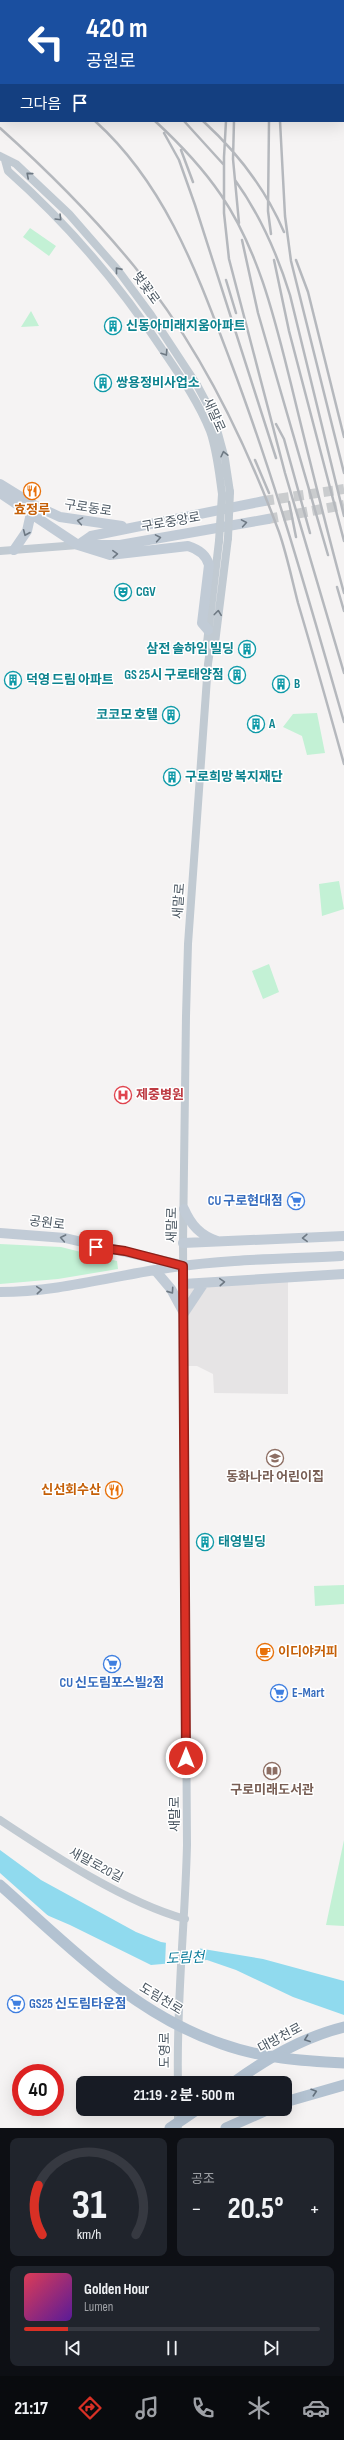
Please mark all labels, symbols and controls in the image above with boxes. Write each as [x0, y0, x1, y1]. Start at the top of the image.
text: 420 m [86, 12, 148, 45]
icon: left [20, 16, 72, 68]
text: 공원로 [86, 51, 136, 72]
icon: arrive [69, 92, 91, 114]
text: 그다음 [20, 95, 61, 114]
one-way arrow [26, 173, 34, 180]
one-way arrow [54, 214, 62, 221]
one-way arrow [115, 267, 122, 275]
street label: 벚꽃로 [129, 269, 163, 307]
building icon: 신동아미래지움아파트 [103, 316, 123, 336]
place label: 신동아미래지움아파트 [126, 318, 246, 334]
one-way arrow [160, 349, 168, 356]
building icon: 쌍용정비사업소 [93, 373, 113, 393]
place label: 쌍용정비사업소 [116, 375, 200, 391]
street label: 새말로 [199, 395, 229, 435]
one-way arrow [221, 450, 229, 457]
restaurant icon: 효정루 [22, 481, 42, 501]
street label: 구로동로 [63, 496, 113, 520]
place label: 효정루 [14, 502, 50, 518]
street label: 구로중앙로 [140, 509, 202, 535]
one-way arrow [77, 517, 83, 526]
one-way arrow [241, 519, 247, 528]
one-way arrow [23, 528, 31, 536]
one-way arrow [155, 534, 161, 543]
one-way arrow [112, 550, 118, 559]
theatre icon: CGV [113, 582, 133, 602]
place label: CGV [136, 584, 156, 600]
one-way arrow [214, 610, 223, 616]
building icon: 삼전 솔하임 빌딩 [237, 639, 257, 659]
place label: 삼전 솔하임 빌딩 [146, 641, 234, 657]
building icon: GS 25시 구로태양점 [227, 665, 247, 685]
place label: GS 25시 구로태양점 [124, 667, 224, 683]
building icon: 덕영 드림 아파트 [3, 670, 23, 690]
place label: 덕영 드림 아파트 [26, 672, 114, 688]
building icon: B [271, 674, 291, 694]
place label: B [294, 676, 300, 692]
building icon: 코코모 호텔 [161, 705, 181, 725]
place label: 코코모 호텔 [96, 707, 158, 723]
building icon: A [246, 714, 266, 734]
place label: A [268, 716, 276, 732]
building icon: 구로희망 복지재단 [162, 767, 182, 787]
place label: 구로희망 복지재단 [185, 769, 283, 785]
street label: 새말로 [170, 883, 188, 919]
hospital icon: 제중병원 [113, 1085, 133, 1105]
place label: 제중병원 [136, 1087, 184, 1103]
supermarket icon: CU 구로현대점 [286, 1191, 306, 1211]
place label: CU 구로현대점 [208, 1193, 283, 1209]
street label: 새말로 [164, 1207, 180, 1243]
street label: 공원로 [28, 1213, 66, 1233]
pin [79, 1230, 113, 1264]
one-way arrow [302, 1233, 308, 1242]
one-way arrow [60, 1235, 67, 1243]
icon: arrive [85, 1236, 107, 1258]
one-way arrow [219, 1277, 225, 1286]
one-way arrow [36, 1286, 42, 1295]
one-way arrow [166, 1286, 173, 1293]
school or university icon: 동화나라 어린이집 [265, 1448, 285, 1468]
place label: 동화나라 어린이집 [226, 1469, 324, 1485]
restaurant icon: 신선회수산 [104, 1480, 124, 1500]
place label: 신선회수산 [41, 1482, 101, 1498]
building icon: 태영빌딩 [195, 1532, 215, 1552]
place label: 태영빌딩 [218, 1534, 266, 1550]
cafe icon: 이디야커피 [255, 1642, 275, 1662]
place label: 이디야커피 [278, 1644, 338, 1660]
supermarket icon: CU 신도림포스빌2점 [102, 1654, 122, 1674]
place label: CU 신도림포스빌2점 [60, 1675, 164, 1691]
supermarket icon: E-Mart [269, 1683, 289, 1703]
place label: E-Mart [292, 1685, 325, 1701]
position arrow [165, 1737, 207, 1779]
library icon: 구로미래도서관 [262, 1761, 282, 1781]
place label: 구로미래도서관 [230, 1782, 314, 1798]
street label: 새말로 [167, 1796, 183, 1832]
street label: 새말로20길 [66, 1844, 126, 1886]
water label: 도림천 [165, 1948, 206, 1967]
street label: 도림천로 [136, 1980, 186, 2018]
supermarket icon: GS25 신도림타운점 [6, 1994, 26, 2014]
place label: GS25 신도림타운점 [29, 1996, 127, 2012]
street label: 대방천로 [255, 2020, 305, 2056]
street label: 도영로 [157, 2032, 173, 2068]
one-way arrow [304, 2034, 311, 2042]
speed limit sign: 40 [12, 2064, 64, 2116]
text: 21:19 · 2 분 · 500 m [133, 2086, 235, 2105]
one-way arrow [310, 2088, 317, 2097]
text: 공조 [191, 2171, 215, 2187]
text: 31 [71, 2181, 106, 2230]
text: 20.5° [227, 2191, 284, 2227]
text: − [191, 2196, 202, 2223]
text: + [309, 2196, 320, 2223]
text: km/h [76, 2226, 101, 2243]
text: Golden Hour [84, 2280, 149, 2299]
text: Lumen [84, 2299, 113, 2315]
icon: previous [62, 2337, 84, 2359]
icon: pause [161, 2337, 183, 2359]
icon: next [260, 2337, 282, 2359]
icon: directions [76, 2394, 104, 2422]
icon: music [133, 2394, 161, 2422]
icon: phone [189, 2394, 217, 2422]
icon: climate [245, 2394, 273, 2422]
icon: car [302, 2394, 330, 2422]
text: 21:17 [14, 2398, 48, 2419]

